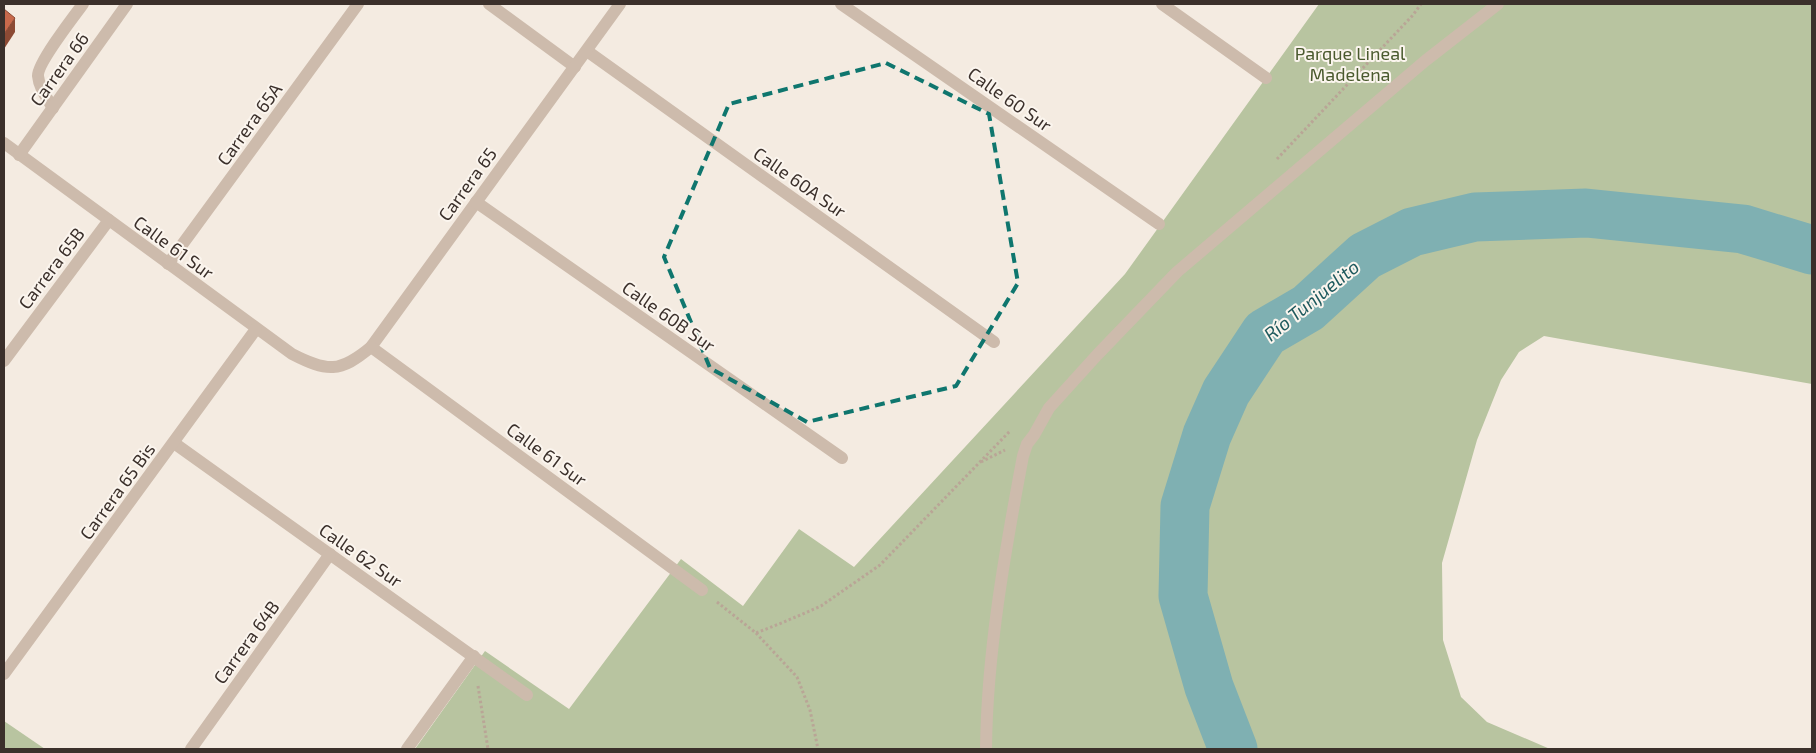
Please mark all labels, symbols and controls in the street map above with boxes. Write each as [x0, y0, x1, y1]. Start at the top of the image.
street label: Carrera 66 [25, 28, 93, 110]
park label: Parque Lineal Madelena [1295, 42, 1406, 85]
street label: Calle 60 Sur [964, 62, 1056, 136]
street label: Carrera 65A [212, 78, 287, 169]
street label: Calle 60A Sur [749, 142, 851, 222]
street label: Carrera 65 [433, 143, 501, 225]
street label: Calle 61 Sur [130, 211, 218, 283]
street label: Carrera 65B [13, 223, 89, 313]
water label: Río Tunjuelito [1259, 255, 1363, 345]
street label: Calle 60B Sur [618, 276, 720, 356]
street label: Calle 61 Sur [503, 418, 591, 490]
street label: Carrera 65 Bis [75, 438, 159, 544]
street label: Calle 62 Sur [315, 518, 407, 592]
street label: Carrera 64B [208, 596, 284, 688]

